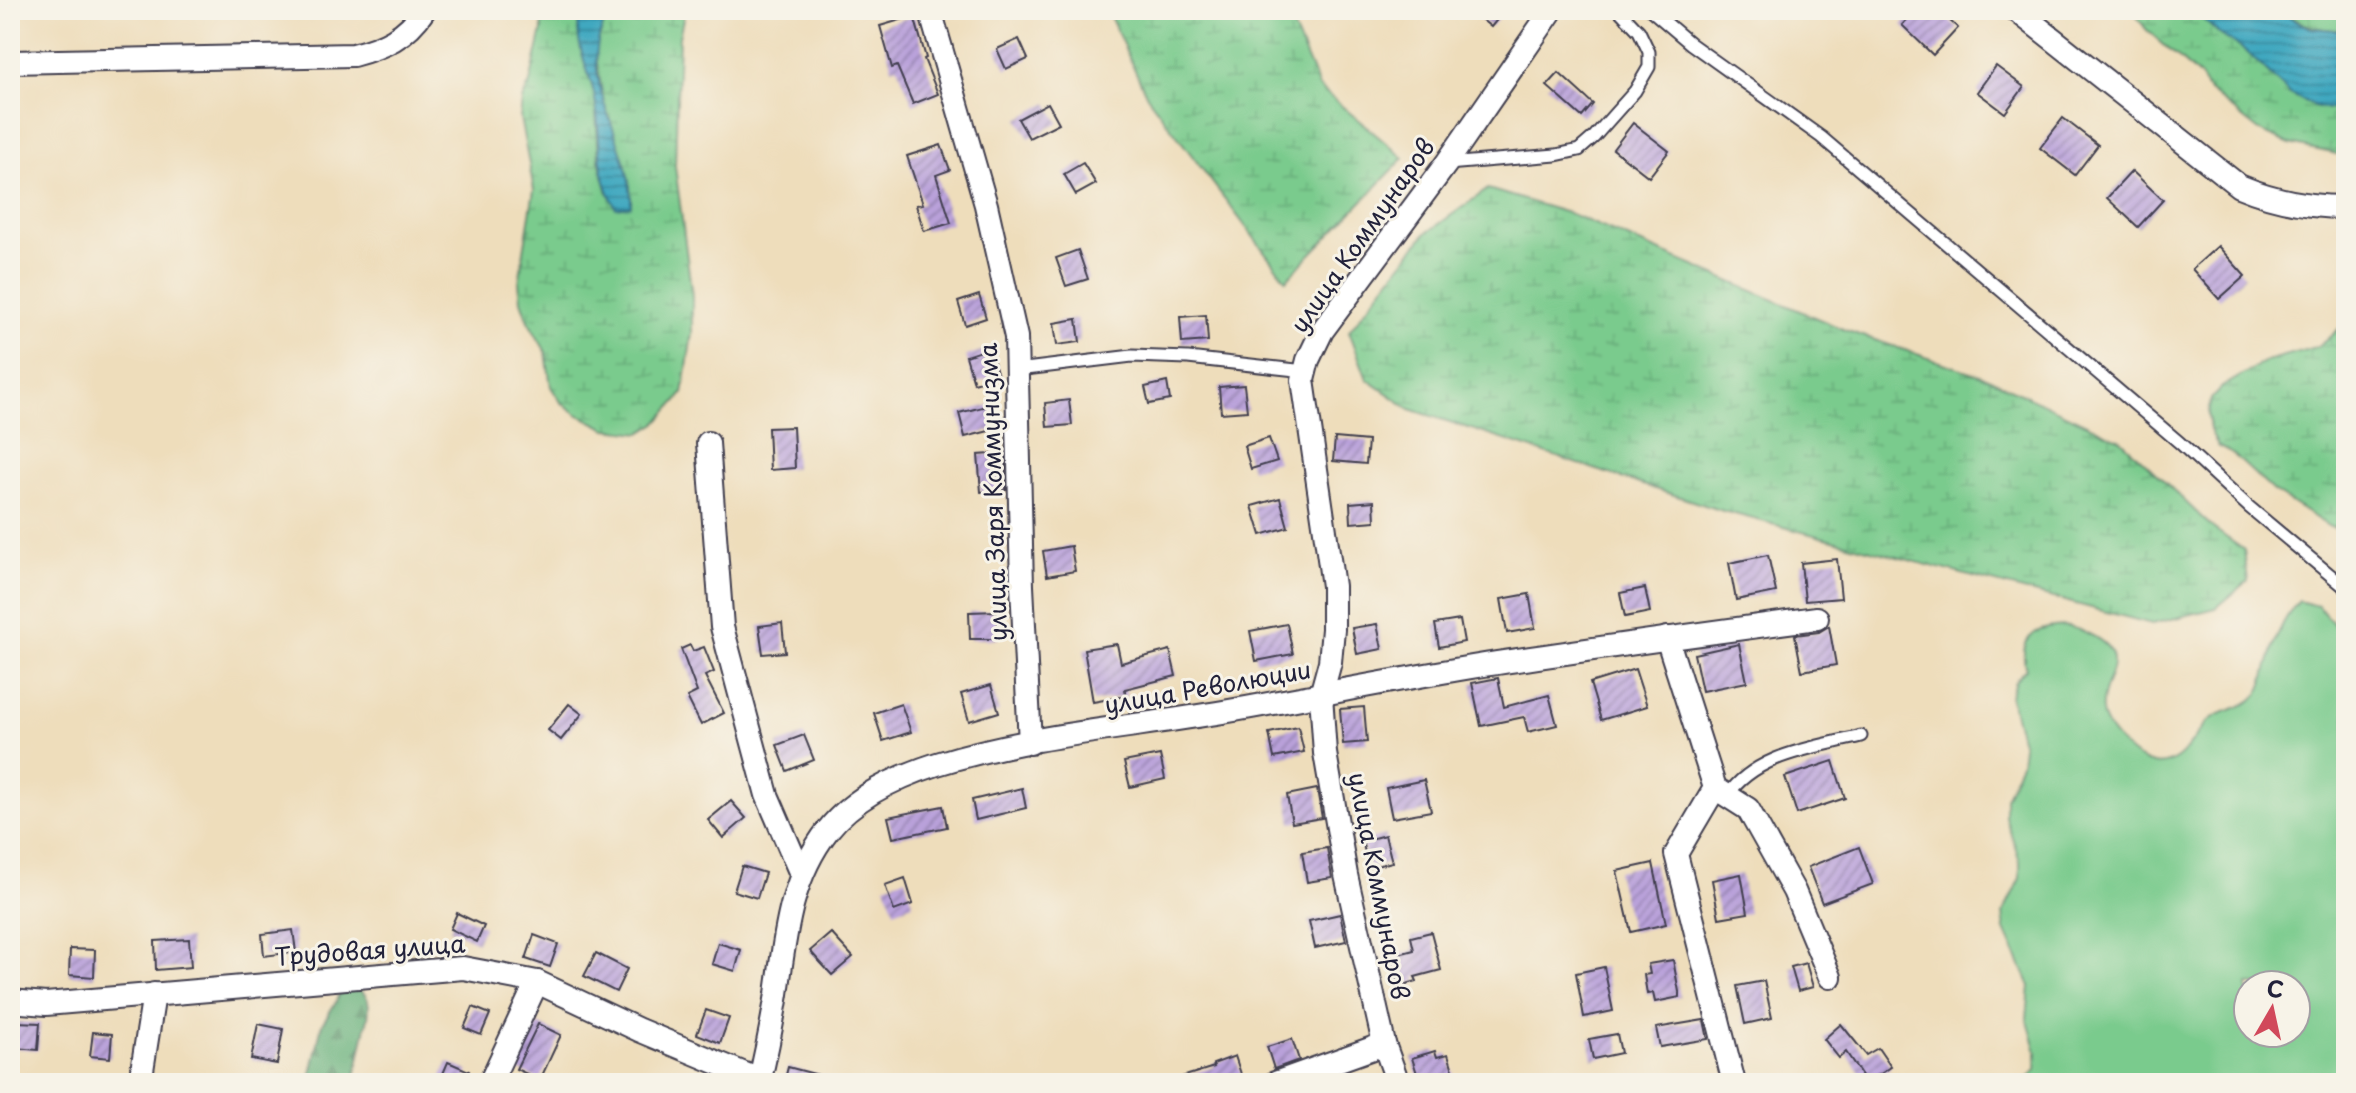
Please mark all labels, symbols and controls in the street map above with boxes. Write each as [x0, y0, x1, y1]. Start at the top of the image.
street label: улица Коммунаров [1280, 130, 1442, 340]
street label: улица Заря Коммунизма [969, 342, 1015, 642]
street label: улица Революции [1101, 650, 1314, 722]
street label: улица Коммунаров [1340, 769, 1420, 1002]
street label: Трудовая улица [273, 924, 466, 974]
north arrow [2232, 969, 2312, 1049]
text: С [2265, 970, 2286, 1005]

